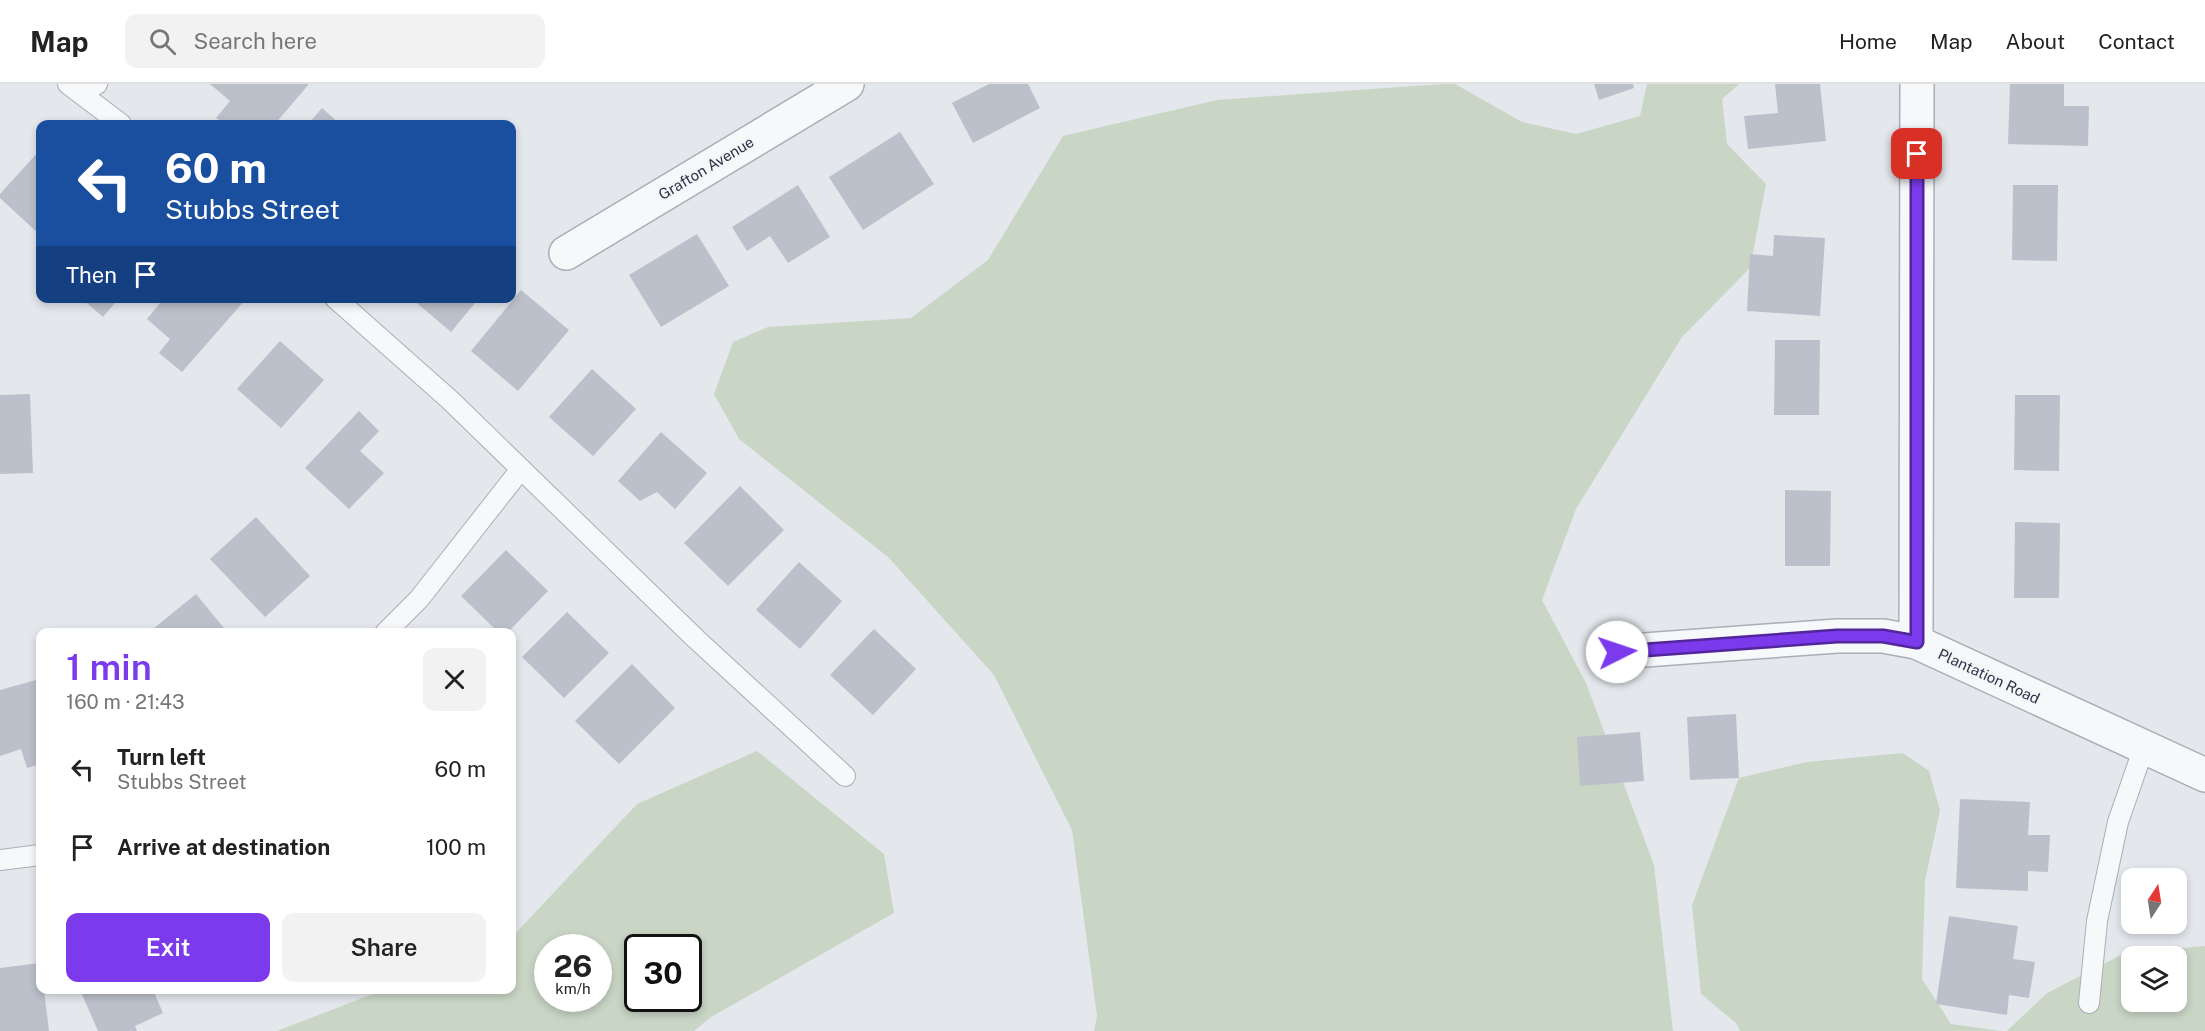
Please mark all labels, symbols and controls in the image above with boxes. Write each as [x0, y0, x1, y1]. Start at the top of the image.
search box [125, 14, 545, 68]
text: Map [30, 25, 89, 58]
icon: search [146, 25, 179, 58]
text: Search here [194, 28, 317, 54]
text: Home [1839, 29, 1897, 54]
text: Map [1930, 29, 1973, 54]
text: About [2006, 29, 2065, 54]
text: Contact [2098, 29, 2175, 54]
pin [1891, 128, 1942, 179]
street label: Grafton Avenue [655, 133, 757, 203]
icon: arrive [1900, 137, 1933, 170]
text: 60 m [165, 143, 267, 192]
icon: left [66, 144, 144, 222]
text: Stubbs Street [165, 193, 340, 225]
icon: arrive [129, 258, 162, 291]
text: Then [66, 262, 117, 288]
position arrow [1585, 620, 1649, 684]
street label: Plantation Road [1935, 645, 2043, 707]
text: 1 min [66, 646, 152, 688]
button: close [423, 648, 486, 711]
text: 160 m · 21:43 [66, 690, 185, 714]
text: Turn left [117, 744, 206, 770]
icon: left [66, 753, 99, 786]
text: 60 m [435, 756, 486, 782]
text: Stubbs Street [117, 770, 247, 794]
icon: arrive [66, 831, 99, 864]
text: Arrive at destination [117, 834, 330, 860]
text: 100 m [426, 834, 486, 860]
north arrow [2121, 868, 2187, 934]
map controls [2121, 868, 2187, 1012]
button: Exit [66, 913, 270, 982]
button: Share [282, 913, 486, 982]
speed limit sign: 30 [624, 934, 702, 1012]
button: layers [2121, 946, 2187, 1012]
text: 26 [554, 948, 592, 984]
text: km/h [555, 980, 591, 997]

